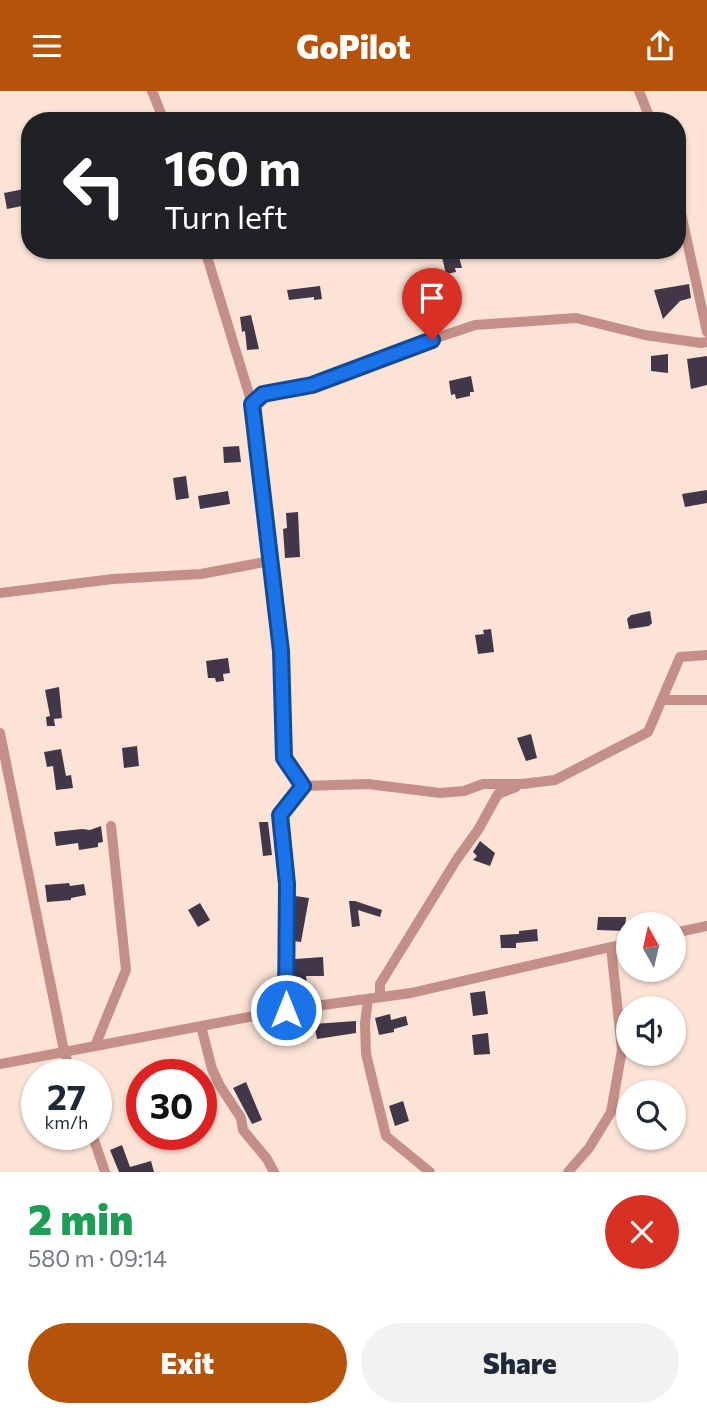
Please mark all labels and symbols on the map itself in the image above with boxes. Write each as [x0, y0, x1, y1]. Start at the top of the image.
pin [402, 268, 462, 340]
north arrow [616, 912, 686, 982]
position arrow [249, 973, 323, 1047]
speed limit sign: 30 [126, 1059, 217, 1150]

